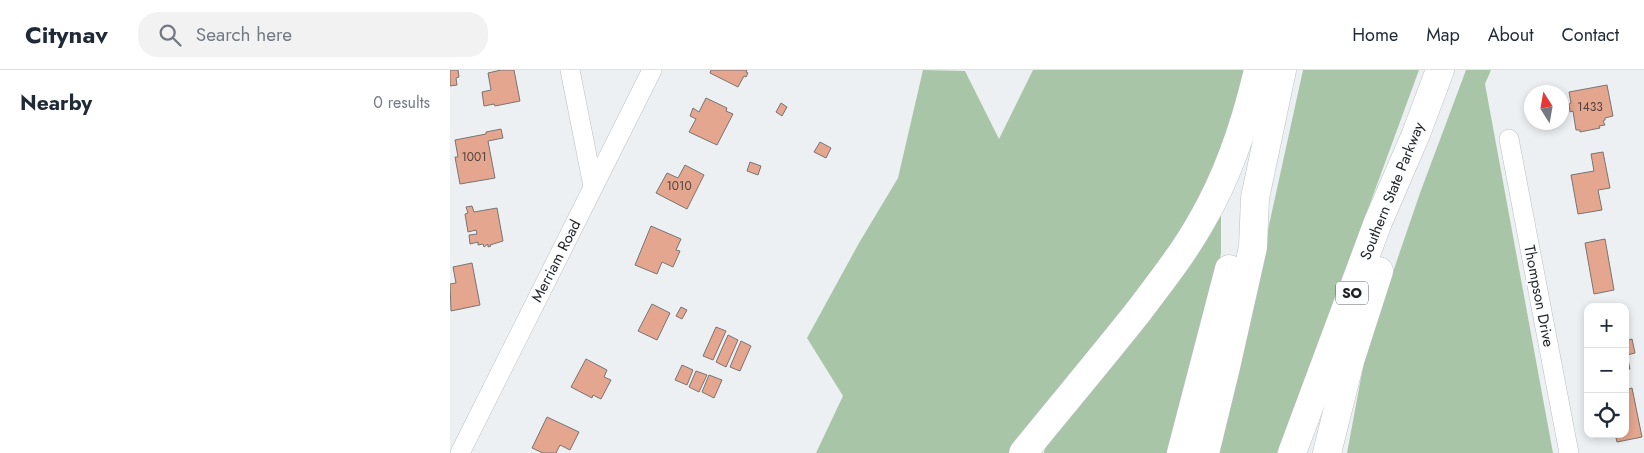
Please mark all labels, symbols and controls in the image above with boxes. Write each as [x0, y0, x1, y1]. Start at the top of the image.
search box [138, 12, 488, 57]
text: Citynav [25, 17, 108, 52]
icon: search [156, 21, 184, 49]
text: Search here [196, 21, 292, 48]
text: Home [1352, 22, 1398, 48]
text: Map [1426, 22, 1460, 48]
text: About [1488, 22, 1533, 48]
text: Contact [1561, 22, 1619, 48]
north arrow [1524, 85, 1569, 130]
text: Nearby [20, 88, 92, 118]
text: 0 results [373, 91, 430, 114]
house number: 1433 [1577, 98, 1603, 116]
street label: Southern State Parkway [1354, 118, 1430, 263]
house number: 1001 [461, 148, 487, 166]
house number: 1010 [666, 177, 692, 195]
street label: Merriam Road [526, 216, 586, 306]
street label: Thompson Drive [1518, 243, 1560, 349]
road number: SO [1336, 282, 1368, 304]
map controls [1584, 303, 1629, 438]
button: + [1584, 303, 1629, 348]
button: − [1584, 348, 1629, 393]
button: locate [1584, 393, 1629, 438]

